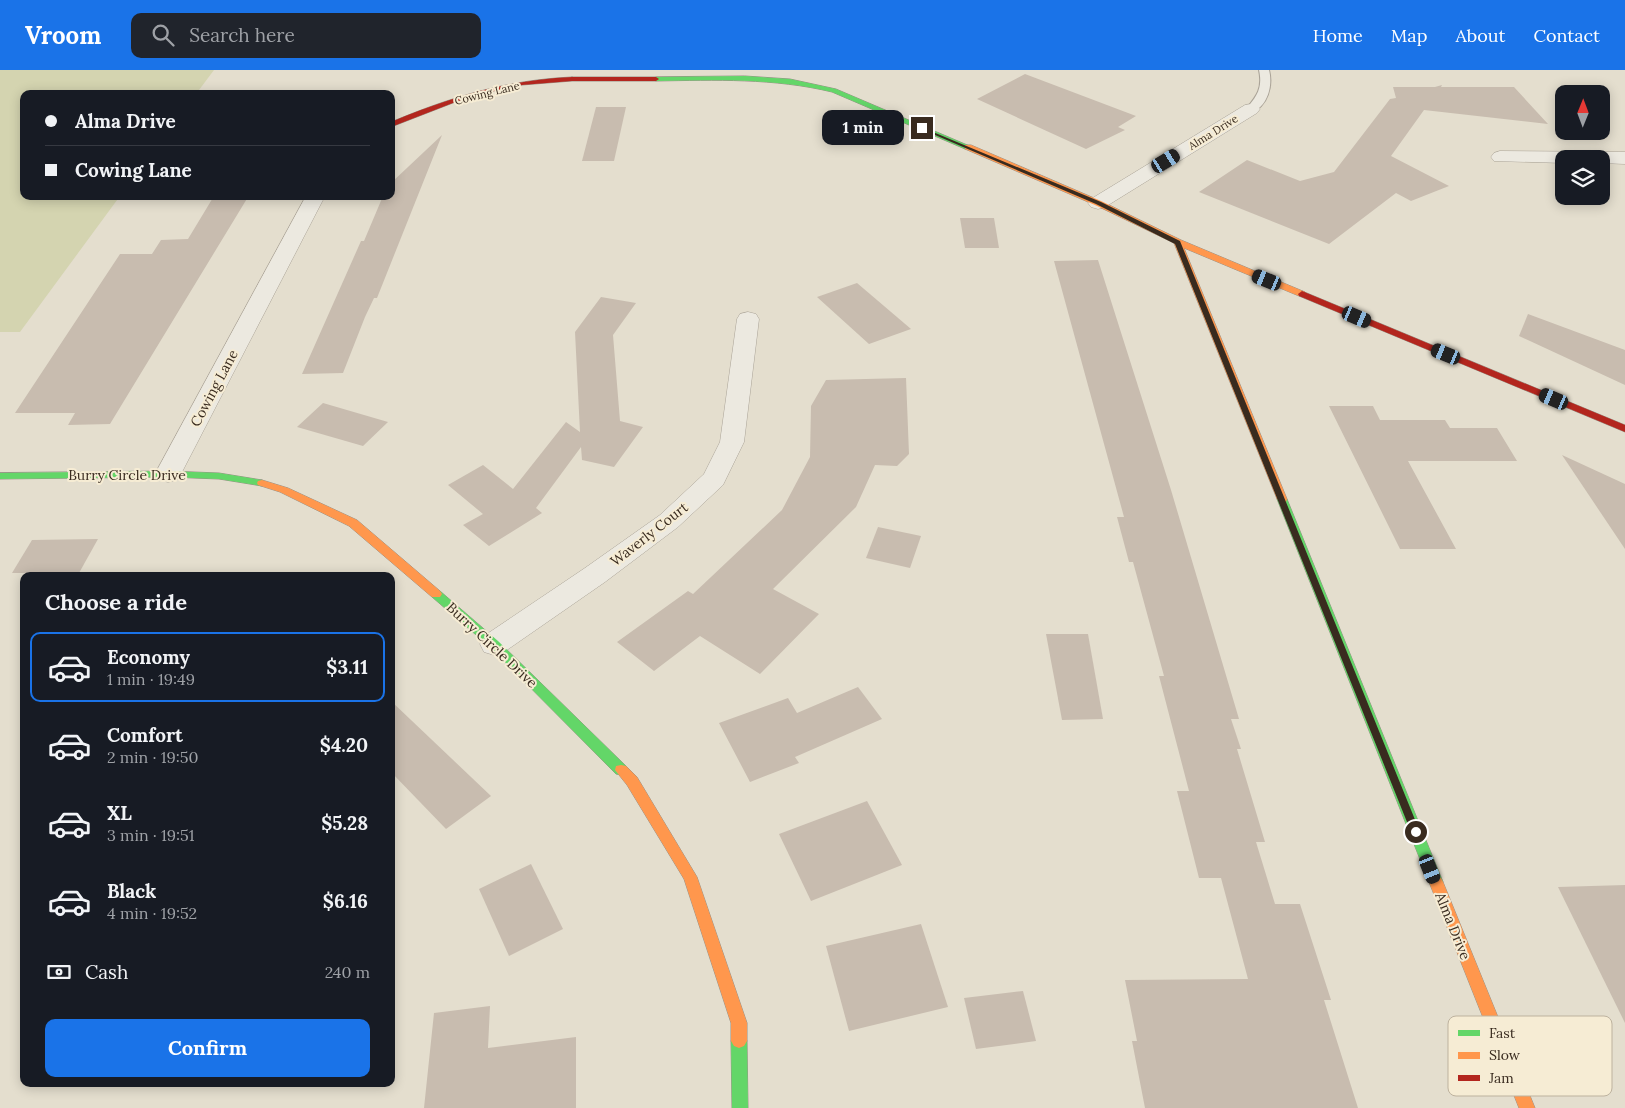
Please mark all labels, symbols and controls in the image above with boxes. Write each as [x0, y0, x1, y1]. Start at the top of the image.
search box [131, 13, 481, 58]
text: Vroom [25, 20, 101, 51]
icon: search [149, 21, 177, 49]
text: Search here [189, 23, 295, 47]
text: Home [1313, 24, 1363, 47]
text: Map [1391, 24, 1427, 47]
text: About [1455, 24, 1505, 47]
text: Contact [1533, 24, 1600, 47]
street label: Cowing Lane [453, 78, 521, 108]
north arrow [1555, 85, 1610, 140]
map controls [1555, 85, 1610, 205]
text: Alma Drive [75, 109, 176, 133]
callout: 1 min [822, 110, 904, 146]
street label: Alma Drive [1185, 111, 1240, 153]
text: 1 min [843, 117, 883, 137]
route end [911, 117, 933, 139]
car [1149, 147, 1182, 175]
button: layers [1555, 150, 1610, 205]
text: Cowing Lane [75, 158, 192, 182]
car [1250, 267, 1283, 293]
car [1340, 304, 1373, 330]
car [1429, 341, 1462, 367]
street label: Cowing Lane [186, 346, 242, 430]
car [1537, 386, 1570, 412]
street label: Burry Circle Drive [68, 466, 186, 484]
street label: Waverly Court [607, 498, 692, 570]
text: Choose a ride [45, 588, 187, 616]
street label: Burry Circle Drive [443, 598, 541, 692]
icon: car [47, 645, 92, 690]
text: Economy [107, 645, 190, 669]
text: $3.11 [326, 655, 368, 679]
text: 1 min · 19:49 [107, 669, 195, 689]
icon: car [47, 723, 92, 768]
text: Comfort [107, 723, 183, 747]
text: $4.20 [320, 733, 368, 757]
text: 2 min · 19:50 [107, 747, 198, 767]
icon: car [47, 801, 92, 846]
text: XL [107, 801, 132, 825]
text: $5.28 [321, 811, 368, 835]
route start [1405, 821, 1427, 843]
text: 3 min · 19:51 [107, 825, 195, 845]
car [1417, 852, 1442, 886]
icon: car [47, 879, 92, 924]
text: Black [107, 879, 156, 903]
text: $6.16 [323, 889, 368, 913]
street label: Alma Drive [1431, 889, 1475, 963]
text: 4 min · 19:52 [107, 903, 197, 923]
icon: cash [45, 958, 73, 986]
text: Cash [85, 960, 128, 984]
text: 240 m [325, 962, 370, 982]
legend [1448, 1016, 1612, 1096]
button: Confirm [45, 1019, 370, 1077]
text: Fast [1489, 1024, 1516, 1042]
text: Slow [1489, 1046, 1521, 1064]
text: Jam [1488, 1069, 1514, 1087]

